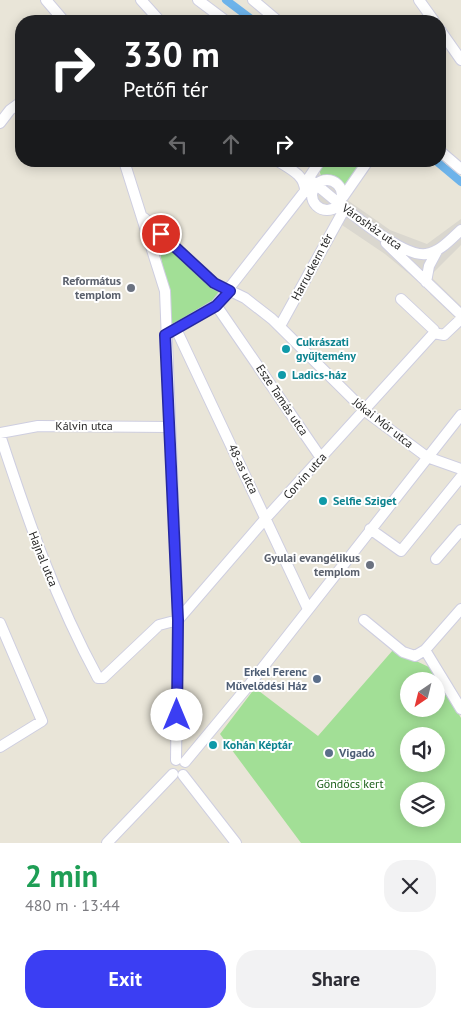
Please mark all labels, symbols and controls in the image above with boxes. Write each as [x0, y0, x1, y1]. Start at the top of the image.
text: 330 m [123, 31, 220, 77]
icon: right [40, 35, 105, 100]
text: Petőfi tér [123, 75, 208, 103]
icon: left [164, 130, 192, 158]
icon: ahead [217, 130, 245, 158]
icon: right [270, 130, 298, 158]
street label: Városház utca [338, 200, 405, 253]
pin [140, 213, 182, 255]
icon: arrive [147, 220, 175, 248]
street label: Harruckern tér [288, 231, 335, 303]
place label: Református templom [62, 273, 121, 302]
marker: Református templom [125, 282, 137, 294]
place label: Cukrászati gyűjtemény [296, 334, 356, 363]
marker: Cukrászati gyűjtemény [280, 343, 292, 355]
street label: Esze Tamás utca [253, 361, 312, 438]
place label: Ladics-ház [292, 367, 347, 382]
marker: Ladics-ház [276, 369, 288, 381]
street label: Jókai Mór utca [349, 394, 417, 451]
street label: Kálvin utca [55, 418, 113, 433]
street label: 48-as utca [225, 441, 262, 496]
street label: Corvin utca [280, 449, 329, 502]
place label: Selfie Sziget [333, 493, 397, 508]
marker: Selfie Sziget [317, 495, 329, 507]
street label: Hajnal utca [26, 529, 61, 589]
place label: Gyulai evangélikus templom [264, 550, 360, 579]
marker: Gyulai evangélikus templom [364, 559, 376, 571]
place label: Erkel Ferenc Művelődési Ház [226, 664, 307, 693]
north arrow [400, 672, 445, 718]
map controls [400, 672, 445, 827]
marker: Erkel Ferenc Művelődési Ház [311, 673, 323, 685]
position arrow [150, 688, 202, 740]
button: sound [400, 727, 445, 772]
place label: Kohán Képtár [223, 737, 293, 752]
marker: Kohán Képtár [207, 739, 219, 751]
place label: Vigadó [338, 745, 375, 760]
marker: Vigadó [323, 747, 335, 759]
park label: Göndöcs kert [316, 776, 384, 791]
button: layers [400, 782, 445, 827]
text: 2 min [25, 856, 98, 895]
button: close [384, 860, 436, 912]
text: 480 m · 13:44 [25, 895, 120, 915]
button: Exit [25, 950, 226, 1008]
button: Share [236, 950, 436, 1008]

